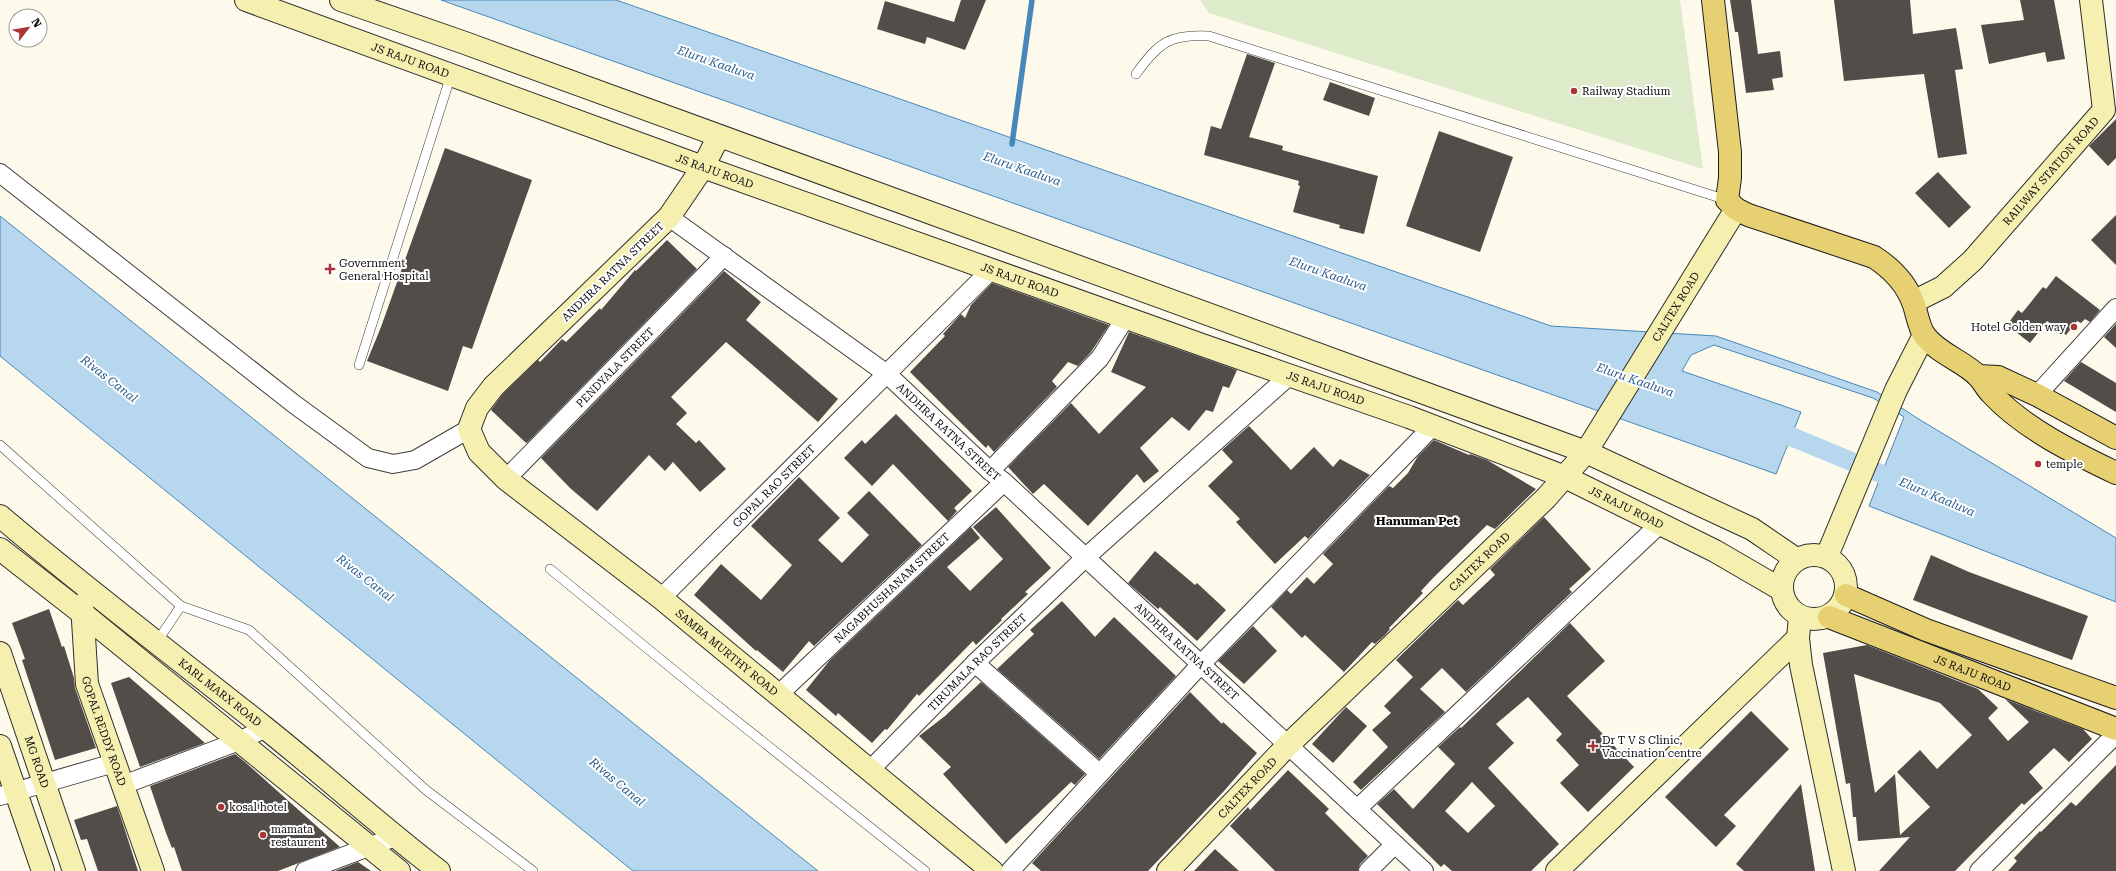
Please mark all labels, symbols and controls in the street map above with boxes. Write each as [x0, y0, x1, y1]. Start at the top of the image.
north arrow [8, 8, 48, 48]
text: N [28, 16, 44, 31]
street label: JS RAJU ROAD [370, 40, 451, 80]
water label: Eluru Kaaluva [674, 43, 757, 83]
place label: Railway Stadium [1582, 85, 1670, 98]
marker: Railway Stadium [1569, 86, 1579, 96]
street label: RAILWAY STATION ROAD [2000, 114, 2101, 228]
water label: Eluru Kaaluva [980, 149, 1063, 189]
street label: JS RAJU ROAD [674, 151, 755, 191]
street label: ANDHRA RATNA STREET [559, 220, 667, 324]
water label: Eluru Kaaluva [1286, 254, 1369, 294]
place label: Government General Hospital [339, 257, 429, 283]
street label: JS RAJU ROAD [979, 260, 1061, 300]
marker: Government General Hospital [324, 263, 336, 275]
street label: CALTEX ROAD [1649, 269, 1702, 344]
place label: Hotel Golden way [1971, 321, 2066, 334]
marker: Hotel Golden way [2069, 322, 2079, 332]
street label: PENDYALA STREET [573, 325, 657, 410]
water label: Rivas Canal [77, 352, 140, 406]
water label: Eluru Kaaluva [1593, 360, 1676, 400]
street label: JS RAJU ROAD [1285, 368, 1366, 407]
street label: ANDHRA RATNA STREET [894, 380, 1003, 483]
street label: GOPAL RAO STREET [730, 442, 818, 530]
place label: temple [2046, 458, 2083, 471]
marker: temple [2033, 459, 2043, 469]
water label: Eluru Kaaluva [1896, 474, 1977, 519]
street label: JS RAJU ROAD [1587, 483, 1666, 531]
district label: Hanuman Pet [1376, 514, 1458, 528]
street label: NAGABHUSHANAM STREET [831, 530, 952, 645]
street label: CALTEX ROAD [1446, 530, 1513, 594]
water label: Rivas Canal [333, 551, 396, 605]
street label: ANDHRA RATNA STREET [1132, 600, 1241, 703]
street label: SAMBA MURTHY ROAD [673, 606, 781, 698]
street label: TIRUMALA RAO STREET [925, 611, 1029, 714]
street label: JS RAJU ROAD [1932, 652, 2013, 694]
street label: KARL MARX ROAD [176, 656, 264, 729]
street label: GOPAL REDDY ROAD [80, 676, 129, 787]
street label: MG ROAD [22, 734, 52, 790]
place label: Dr T V S Clinic, Vaccination centre [1602, 734, 1702, 760]
marker: Dr T V S Clinic, Vaccination centre [1587, 740, 1599, 752]
water label: Rivas Canal [586, 754, 648, 809]
street label: CALTEX ROAD [1215, 754, 1279, 821]
place label: kosal hotel [229, 801, 287, 814]
marker: kosal hotel [216, 802, 226, 812]
place label: mamata restaurent [271, 823, 325, 849]
marker: mamata restaurent [258, 830, 268, 840]

